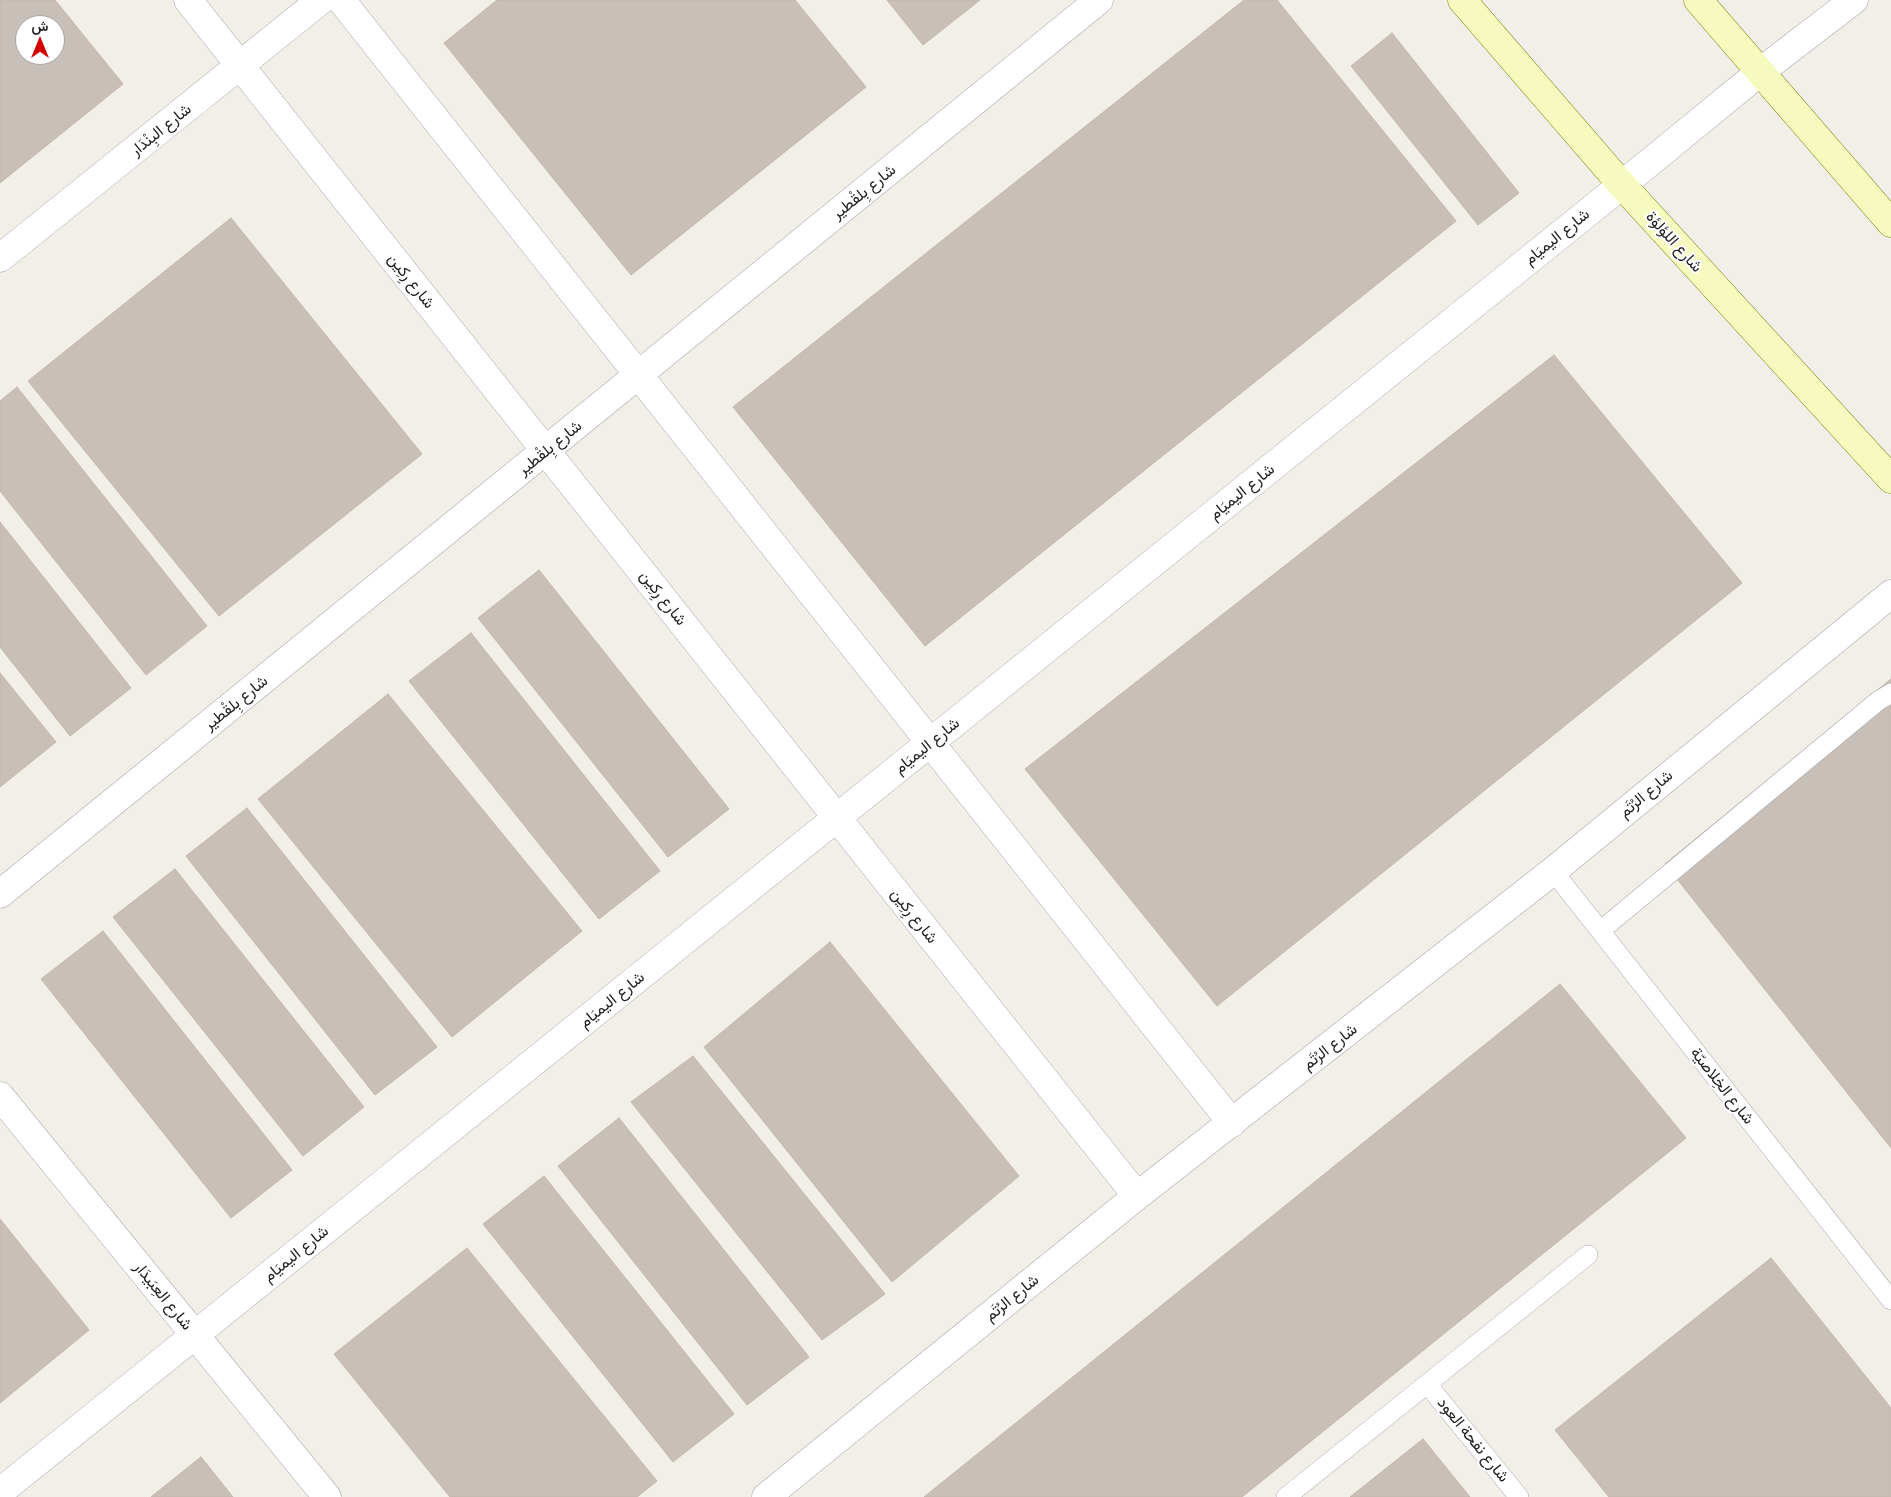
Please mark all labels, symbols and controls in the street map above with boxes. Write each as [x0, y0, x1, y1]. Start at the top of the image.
north arrow [15, 15, 65, 65]
text: ش [32, 17, 48, 35]
street label: شارع البِنْدَار [127, 100, 195, 160]
street label: شارع بِلقْطير [828, 160, 900, 224]
street label: شارع اليميَام [1520, 205, 1594, 269]
street label: شارع اللؤلؤة [1642, 208, 1706, 276]
street label: شارع رِكِين [383, 250, 439, 312]
street label: شارع بِلقْطير [514, 416, 586, 480]
street label: شارع اليميَام [1205, 460, 1279, 524]
street label: شارع رِكِين [635, 567, 691, 629]
street label: شارع بِلقْطير [200, 671, 272, 735]
street label: شارع اليميَام [890, 714, 964, 778]
street label: شارع الرُتَم [1615, 766, 1677, 822]
street label: شارع رِكِين [886, 885, 942, 947]
street label: شارع اليميَام [575, 968, 649, 1032]
street label: شارع الرُتَم [1299, 1020, 1361, 1074]
street label: شارع الخِلاصيّة [1686, 1044, 1758, 1128]
street label: شارع اليميَام [259, 1222, 333, 1286]
street label: شارع العِبَيدَار [130, 1258, 196, 1334]
street label: شارع الرُتَم [981, 1270, 1043, 1326]
street label: شارع نفحة العود [1433, 1394, 1513, 1486]

